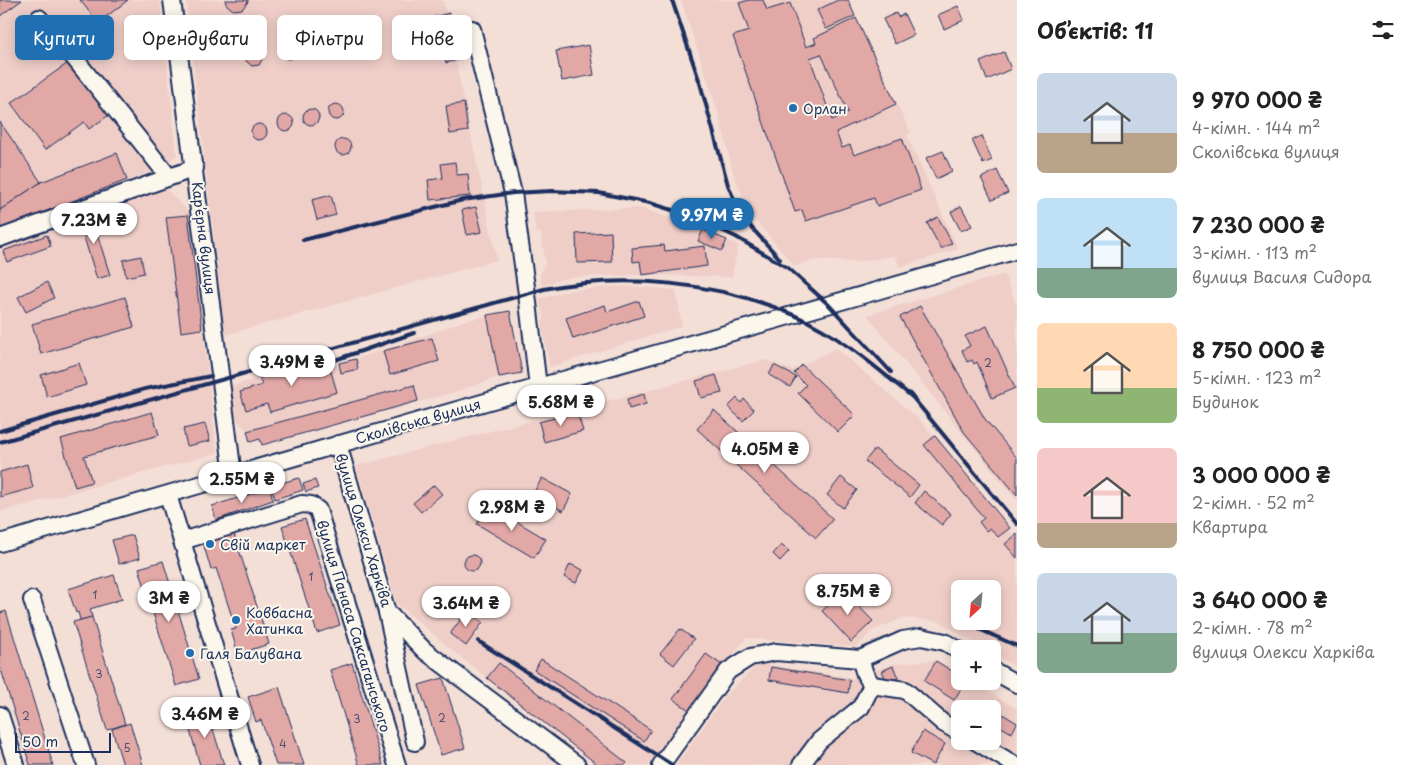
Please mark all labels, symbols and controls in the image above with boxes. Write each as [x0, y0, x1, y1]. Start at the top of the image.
text: Об’єктів: 11 [1037, 14, 1154, 46]
chip: Купити [15, 15, 114, 60]
chip: Орендувати [124, 15, 267, 60]
chip: Фільтри [277, 15, 382, 60]
chip: Нове [392, 15, 472, 60]
icon: filters [1369, 16, 1397, 44]
text: 9 970 000 ₴ [1192, 83, 1322, 115]
icon: home [1077, 93, 1137, 153]
place label: Орлан [803, 98, 847, 119]
marker: Орлан [787, 102, 799, 114]
text: 4-кімн. · 144 m² [1192, 115, 1320, 139]
text: Сколівська вулиця [1192, 139, 1340, 163]
street label: Карʼєрна вулиця [187, 180, 221, 296]
pin: 9.97M ₴ [666, 198, 758, 240]
pin: 7.23M ₴ [48, 202, 140, 245]
text: 9.97M ₴ [681, 202, 743, 226]
text: 7.23M ₴ [61, 207, 127, 231]
text: 7 230 000 ₴ [1192, 208, 1325, 240]
icon: home [1077, 218, 1137, 278]
text: 3-кімн. · 113 m² [1192, 240, 1317, 264]
text: вулиця Василя Сидора [1192, 264, 1371, 288]
text: 8 750 000 ₴ [1192, 333, 1325, 365]
icon: home [1077, 343, 1137, 403]
pin: 3.49M ₴ [246, 344, 338, 387]
text: 3.49M ₴ [259, 349, 325, 373]
house number: 2 [984, 354, 992, 371]
text: 5-кімн. · 123 m² [1192, 365, 1322, 389]
pin: 5.68M ₴ [515, 384, 607, 427]
text: 5.68M ₴ [528, 389, 594, 413]
text: Будинок [1192, 389, 1259, 413]
street label: Сколівська вулиця [353, 393, 483, 449]
pin: 4.05M ₴ [719, 432, 811, 474]
text: 4.05M ₴ [731, 436, 799, 460]
street label: вулиця Олекси Харківа [331, 451, 397, 610]
text: 3 000 000 ₴ [1192, 458, 1331, 490]
pin: 2.55M ₴ [196, 462, 288, 504]
text: 2.55M ₴ [209, 466, 275, 490]
icon: home [1077, 468, 1137, 528]
pin: 2.98M ₴ [466, 490, 558, 532]
text: 2-кімн. · 52 m² [1192, 490, 1315, 514]
text: 2.98M ₴ [479, 494, 545, 518]
text: Квартира [1192, 514, 1267, 538]
street label: вулиця Панаса Саксаганського [312, 517, 396, 735]
place label: Свій маркет [220, 534, 306, 555]
marker: Свій маркет [204, 538, 216, 550]
house number: 1 [309, 568, 314, 585]
pin: 8.75M ₴ [802, 574, 894, 616]
text: 8.75M ₴ [816, 578, 880, 602]
pin: 3M ₴ [139, 580, 199, 623]
north arrow [951, 580, 1001, 630]
map controls [951, 580, 1001, 750]
text: 3 640 000 ₴ [1192, 583, 1327, 615]
text: 3M ₴ [148, 585, 190, 609]
house number: 1 [93, 586, 98, 603]
pin: 3.64M ₴ [420, 586, 512, 628]
text: 3.64M ₴ [433, 590, 499, 614]
icon: home [1077, 593, 1137, 653]
place label: Ковбасна Хатинка [246, 602, 313, 639]
marker: Ковбасна Хатинка [230, 614, 242, 626]
text: 2-кімн. · 78 m² [1192, 615, 1313, 639]
text: вулиця Олекси Харківа [1192, 639, 1375, 663]
button: + [951, 640, 1001, 690]
place label: Галя Балувана [200, 643, 302, 664]
marker: Галя Балувана [184, 647, 196, 659]
house number: 3 [95, 665, 103, 682]
pin: 3.46M ₴ [159, 696, 251, 739]
button: − [951, 700, 1001, 750]
text: 3.46M ₴ [171, 701, 239, 725]
house number: 2 [22, 707, 30, 724]
house number: 2 [438, 709, 446, 726]
house number: 3 [353, 710, 361, 727]
scale bar [15, 730, 111, 753]
text: 50 m [22, 731, 58, 752]
house number: 4 [279, 735, 287, 752]
house number: 5 [123, 739, 131, 756]

